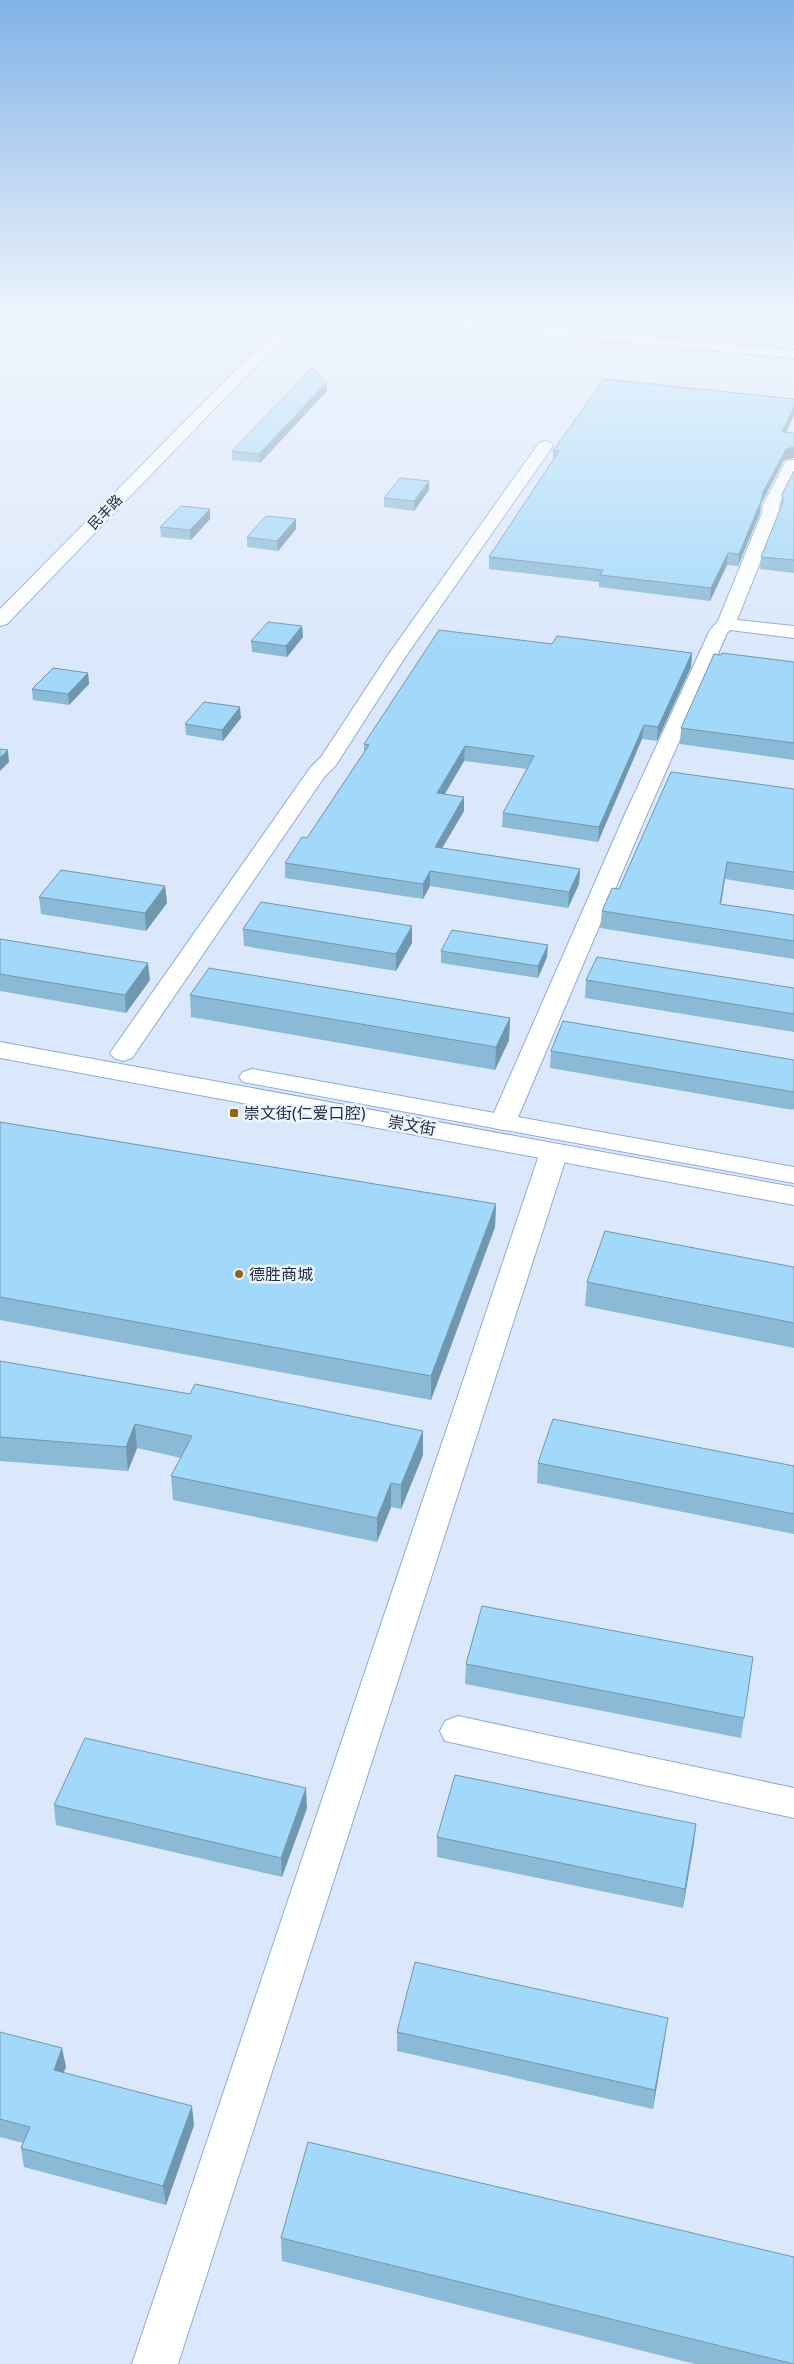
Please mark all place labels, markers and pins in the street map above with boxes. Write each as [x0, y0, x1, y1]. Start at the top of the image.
place label: 崇文街(仁爱口腔) [244, 1102, 366, 1124]
marker: 崇文街(仁爱口腔) [228, 1107, 240, 1119]
place label: 德胜商城 [249, 1263, 313, 1285]
marker: 德胜商城 [233, 1268, 245, 1280]

